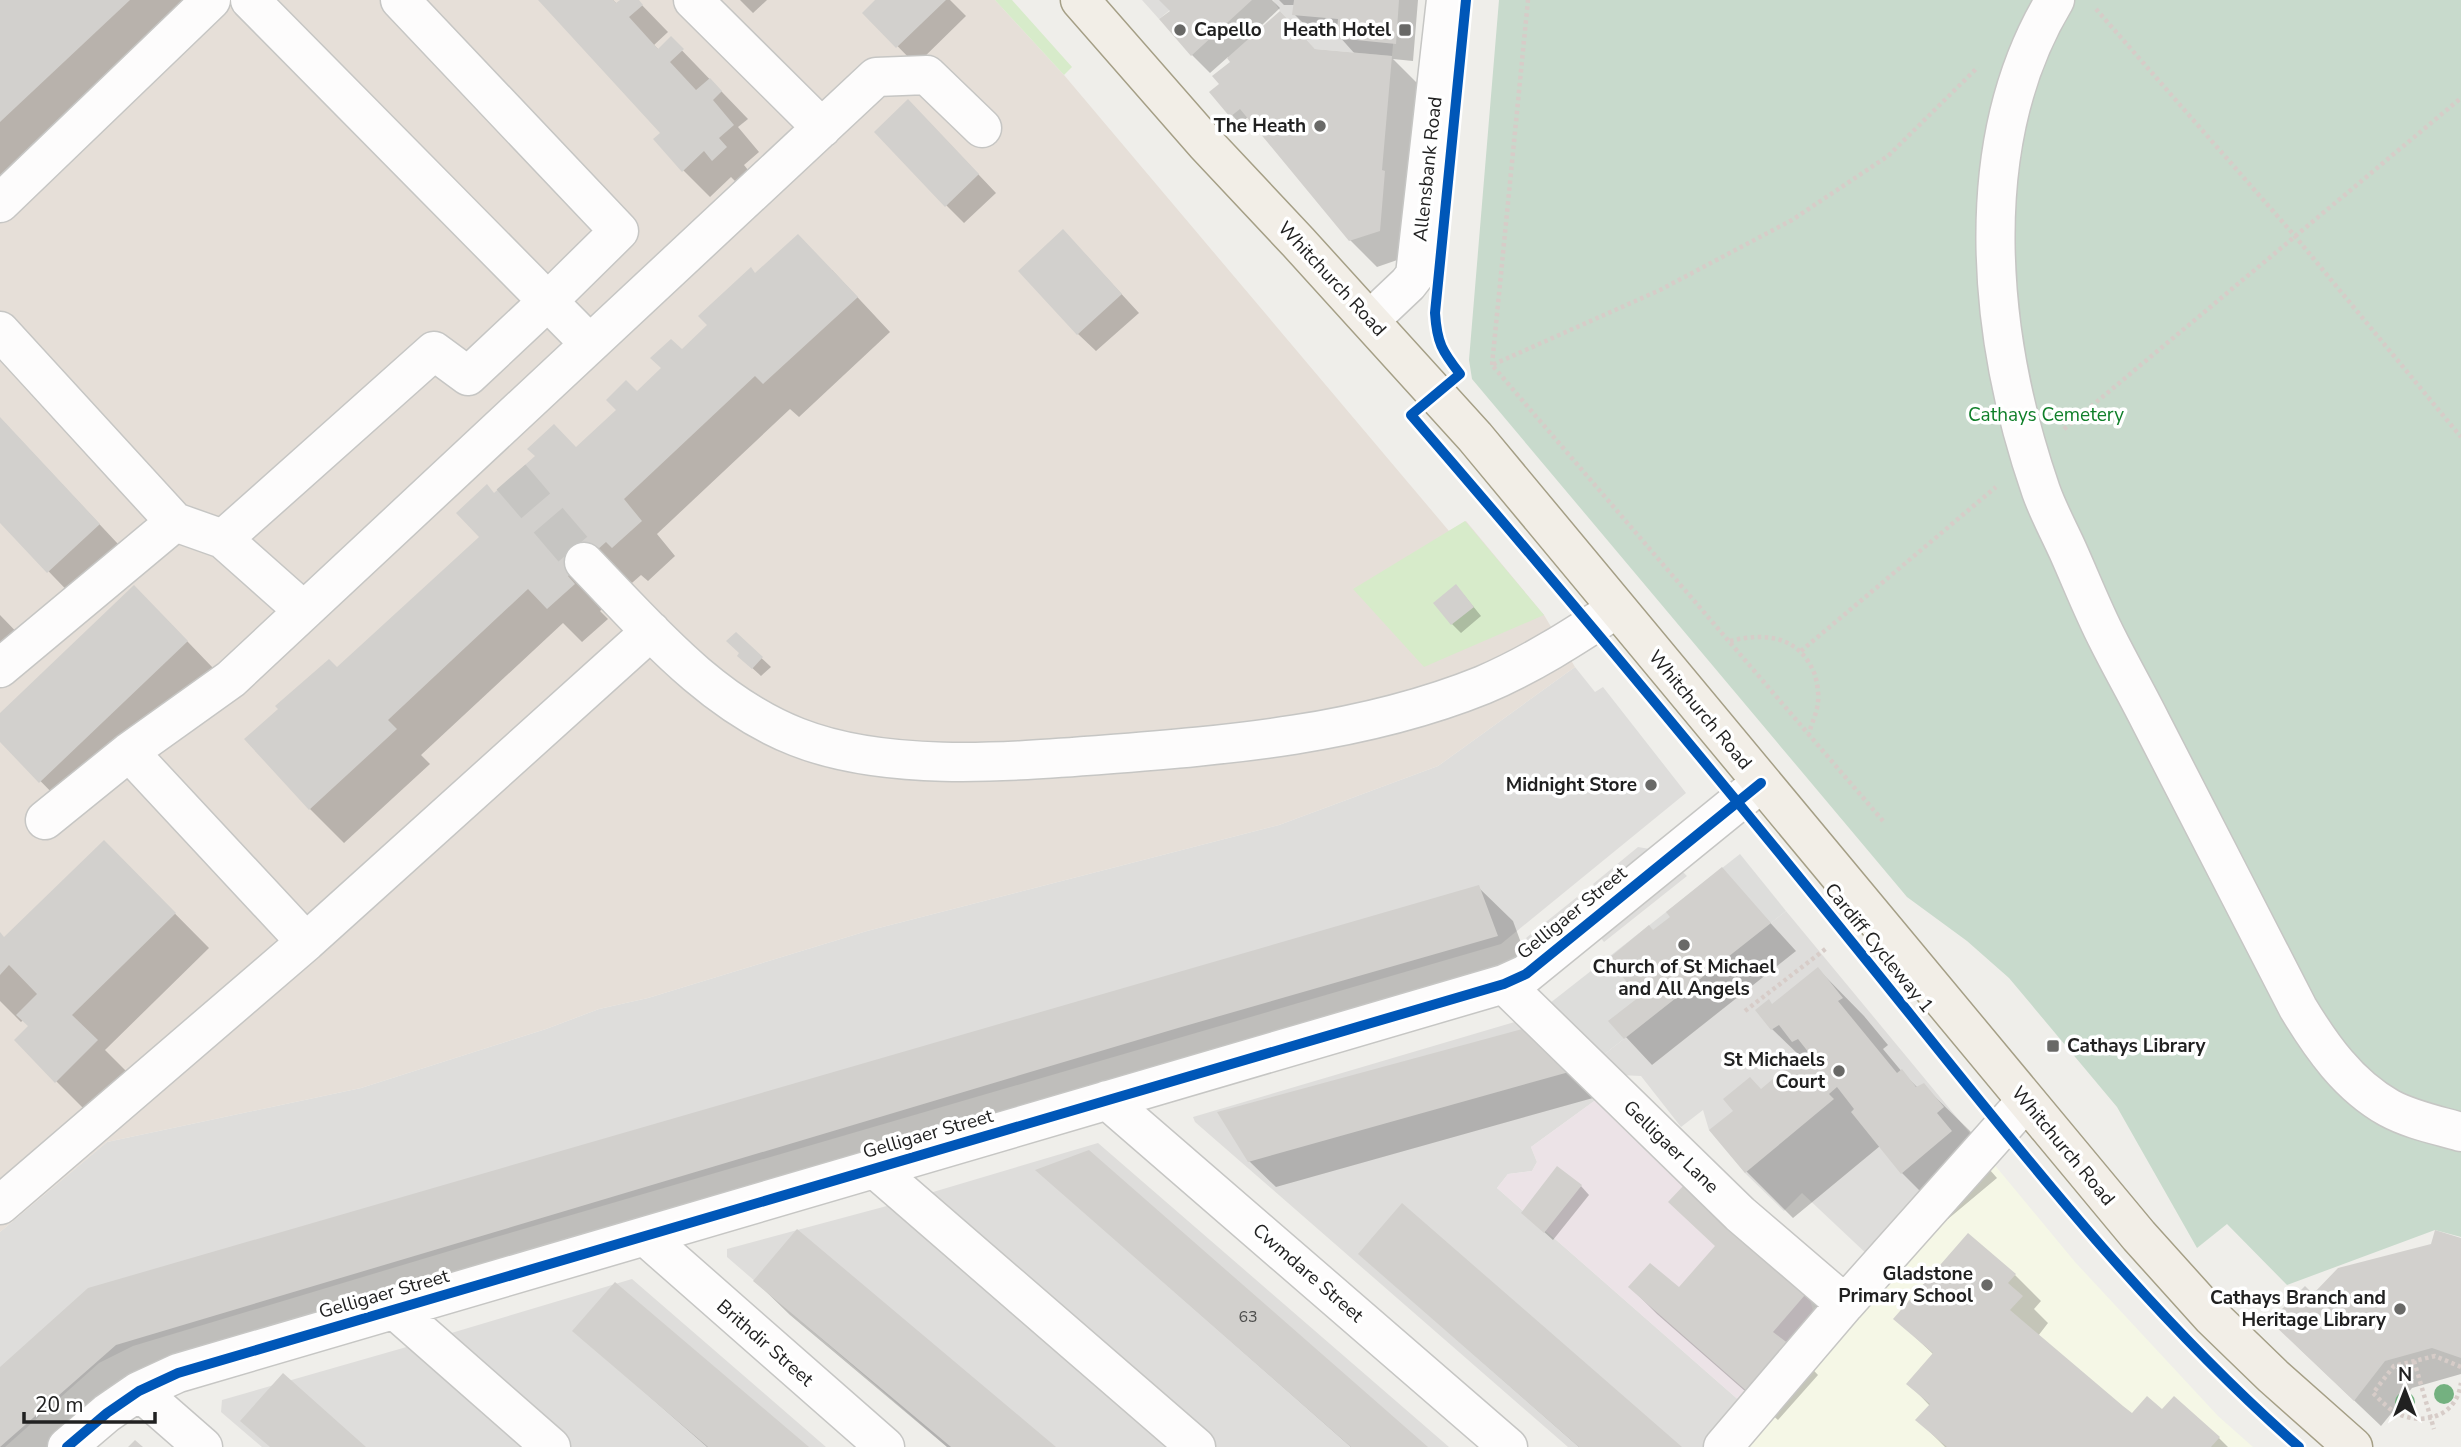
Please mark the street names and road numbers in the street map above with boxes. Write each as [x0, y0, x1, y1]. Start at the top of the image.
street label: Allensbank Road [1407, 95, 1449, 243]
street label: Whitchurch Road [1272, 216, 1392, 342]
street label: Whitchurch Road [1642, 645, 1758, 775]
street label: Gelligaer Street [1512, 860, 1633, 965]
street label: Cardiff Cycleway 1 [1819, 878, 1939, 1018]
street label: Whitchurch Road [2005, 1081, 2121, 1211]
street label: Gelligaer Lane [1617, 1095, 1725, 1199]
street label: Gelligaer Street [860, 1103, 997, 1165]
street label: Cwmdare Street [1247, 1218, 1369, 1329]
street label: Gelligaer Street [316, 1263, 453, 1325]
street label: Brithdir Street [711, 1294, 819, 1393]

